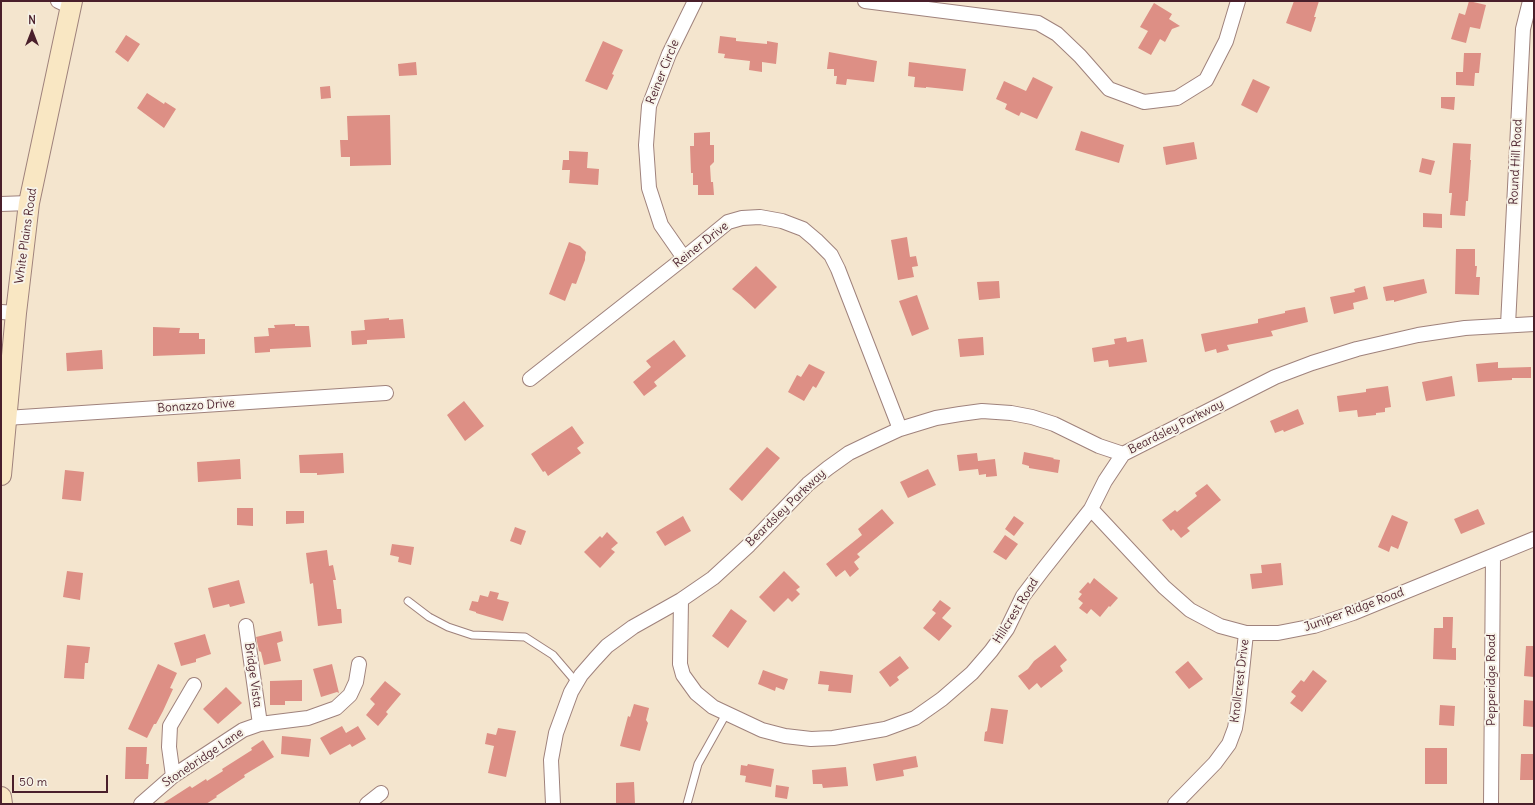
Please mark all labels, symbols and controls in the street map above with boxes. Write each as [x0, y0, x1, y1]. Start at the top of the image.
north arrow [12, 12, 52, 52]
text: N [28, 13, 36, 27]
street label: Reiner Circle [644, 38, 682, 106]
street label: Round Hill Road [1507, 119, 1525, 205]
street label: White Plains Road [12, 187, 40, 285]
street label: Reiner Drive [671, 219, 731, 271]
street label: Bonazzo Drive [157, 396, 235, 416]
street label: Beardsley Parkway [1126, 397, 1226, 457]
street label: Beardsley Parkway [743, 466, 829, 550]
street label: Hillcrest Road [990, 576, 1042, 646]
street label: Juniper Ridge Road [1302, 585, 1406, 635]
street label: Pepperidge Road [1485, 634, 1499, 726]
street label: Knollcrest Drive [1228, 638, 1252, 724]
street label: Bridge Vista [241, 642, 265, 708]
street label: Stonebridge Lane [160, 726, 246, 790]
scale bar [14, 767, 110, 793]
text: 50 m [19, 774, 47, 789]

